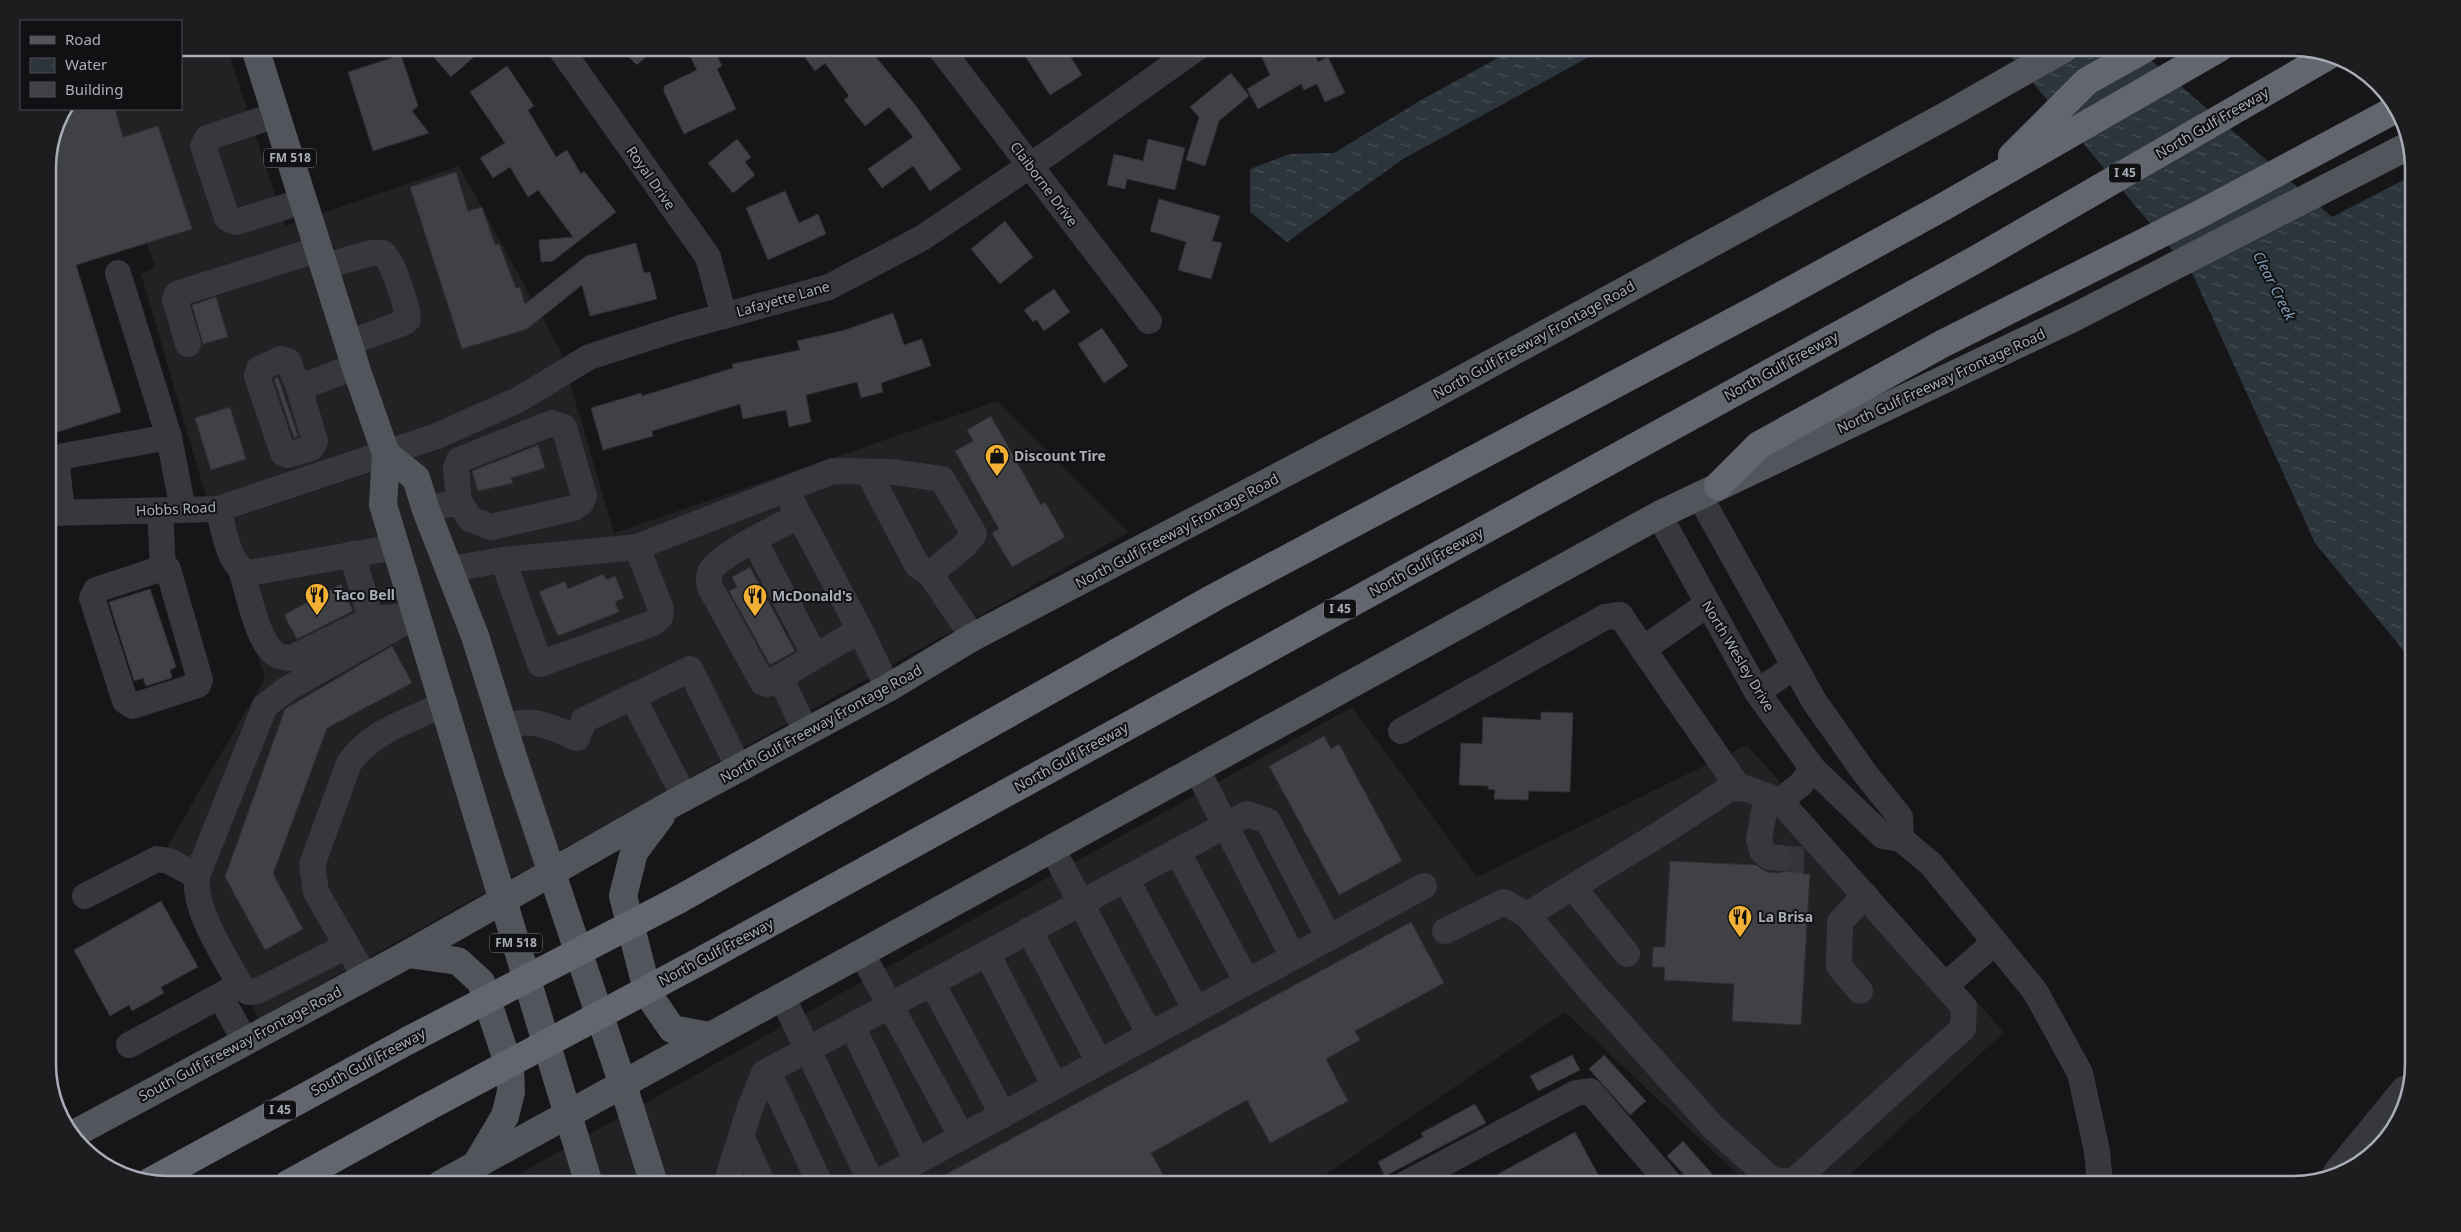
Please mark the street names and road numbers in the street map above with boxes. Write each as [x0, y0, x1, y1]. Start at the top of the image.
street label: North Gulf Freeway [2152, 82, 2272, 163]
street label: Claiborne Drive [1006, 137, 1083, 230]
street label: Royal Drive [622, 142, 680, 213]
road number: FM 518 [264, 148, 316, 168]
road number: I 45 [2109, 164, 2141, 182]
street label: Lafayette Lane [734, 276, 832, 321]
street label: North Gulf Freeway Frontage Road [1430, 276, 1638, 403]
street label: North Gulf Freeway Frontage Road [1834, 324, 2048, 437]
street label: North Gulf Freeway [1720, 326, 1842, 405]
street label: North Gulf Freeway Frontage Road [1072, 469, 1282, 592]
street label: Hobbs Road [136, 497, 216, 520]
street label: North Gulf Freeway [1365, 522, 1487, 601]
street label: North Wesley Drive [1698, 597, 1779, 715]
road number: I 45 [1324, 600, 1356, 618]
street label: North Gulf Freeway Frontage Road [717, 660, 925, 787]
street label: North Gulf Freeway [1010, 717, 1132, 796]
street label: North Gulf Freeway [655, 913, 777, 990]
road number: FM 518 [490, 934, 542, 952]
street label: South Gulf Freeway Frontage Road [135, 982, 345, 1105]
street label: South Gulf Freeway [307, 1023, 429, 1100]
road number: I 45 [264, 1100, 296, 1120]

